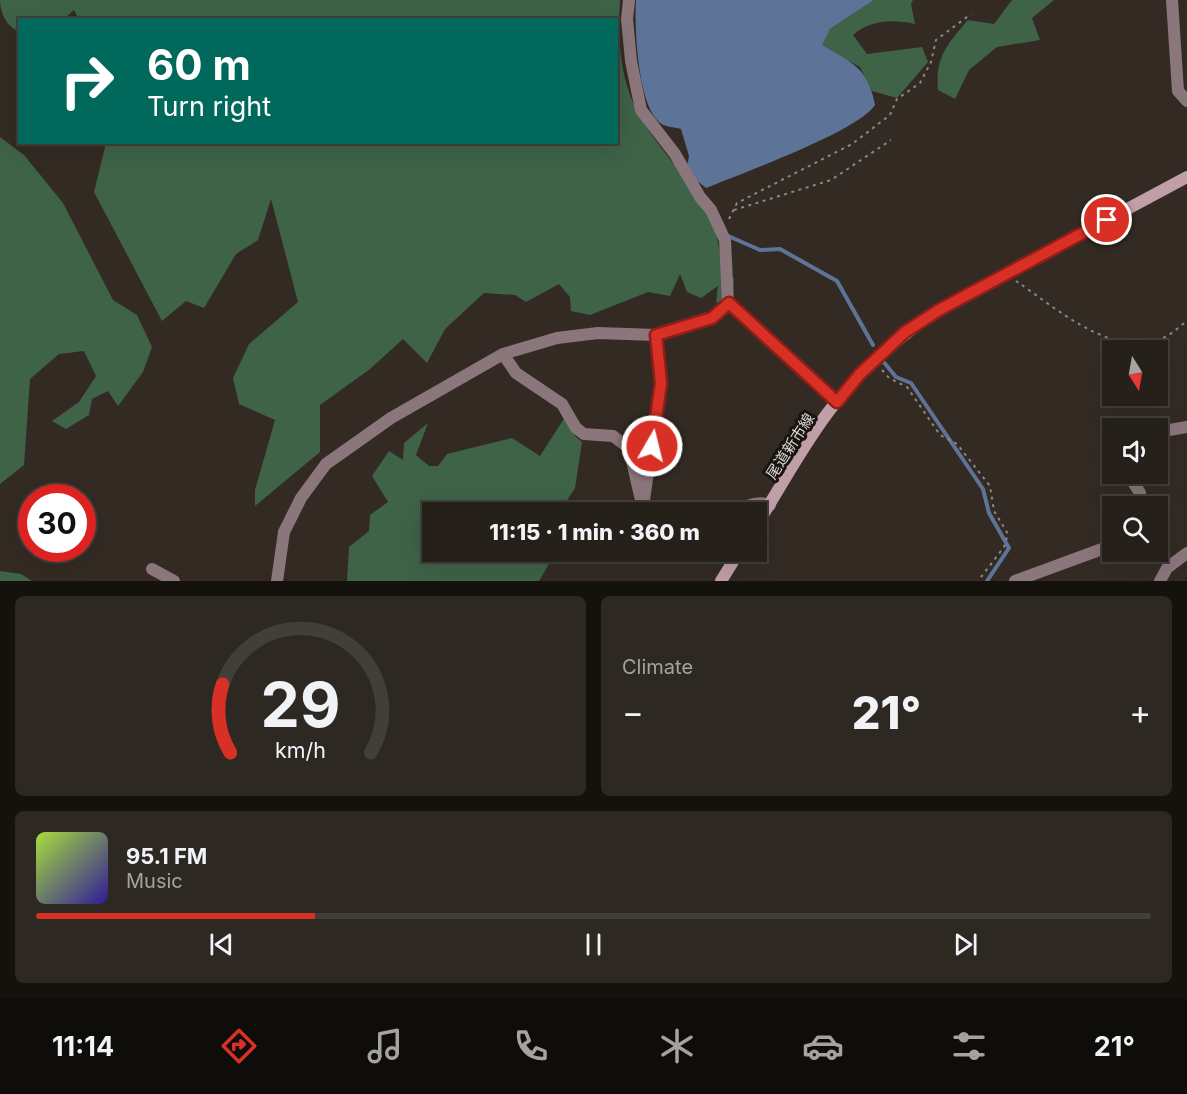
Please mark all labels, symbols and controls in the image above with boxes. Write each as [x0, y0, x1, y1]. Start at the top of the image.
text: 60 m [147, 39, 251, 90]
icon: right [48, 42, 126, 120]
text: Turn right [147, 90, 271, 123]
pin [1081, 194, 1132, 245]
icon: arrive [1090, 203, 1123, 236]
north arrow [1102, 340, 1168, 406]
map controls [1102, 340, 1168, 562]
street label: 尾道新市線 [762, 409, 818, 483]
position arrow [620, 414, 684, 478]
button: sound [1102, 418, 1168, 484]
speed limit sign: 30 [18, 484, 96, 562]
button: search [1102, 496, 1168, 562]
text: 11:15 · 1 min · 360 m [489, 519, 700, 545]
text: Climate [622, 655, 693, 679]
text: 29 [261, 667, 340, 742]
text: 21° [852, 685, 921, 740]
text: − [622, 692, 644, 732]
text: + [1129, 692, 1151, 732]
text: km/h [275, 737, 326, 763]
text: 95.1 FM [126, 843, 207, 869]
text: Music [126, 869, 183, 893]
icon: previous [205, 928, 238, 961]
icon: pause [577, 928, 610, 961]
icon: next [949, 928, 982, 961]
icon: directions [218, 1025, 260, 1067]
icon: music [364, 1025, 406, 1067]
icon: phone [510, 1025, 552, 1067]
icon: climate [656, 1025, 698, 1067]
icon: car [802, 1025, 844, 1067]
icon: filters [948, 1025, 990, 1067]
text: 11:14 [52, 1030, 114, 1063]
text: 21° [1094, 1030, 1135, 1063]

